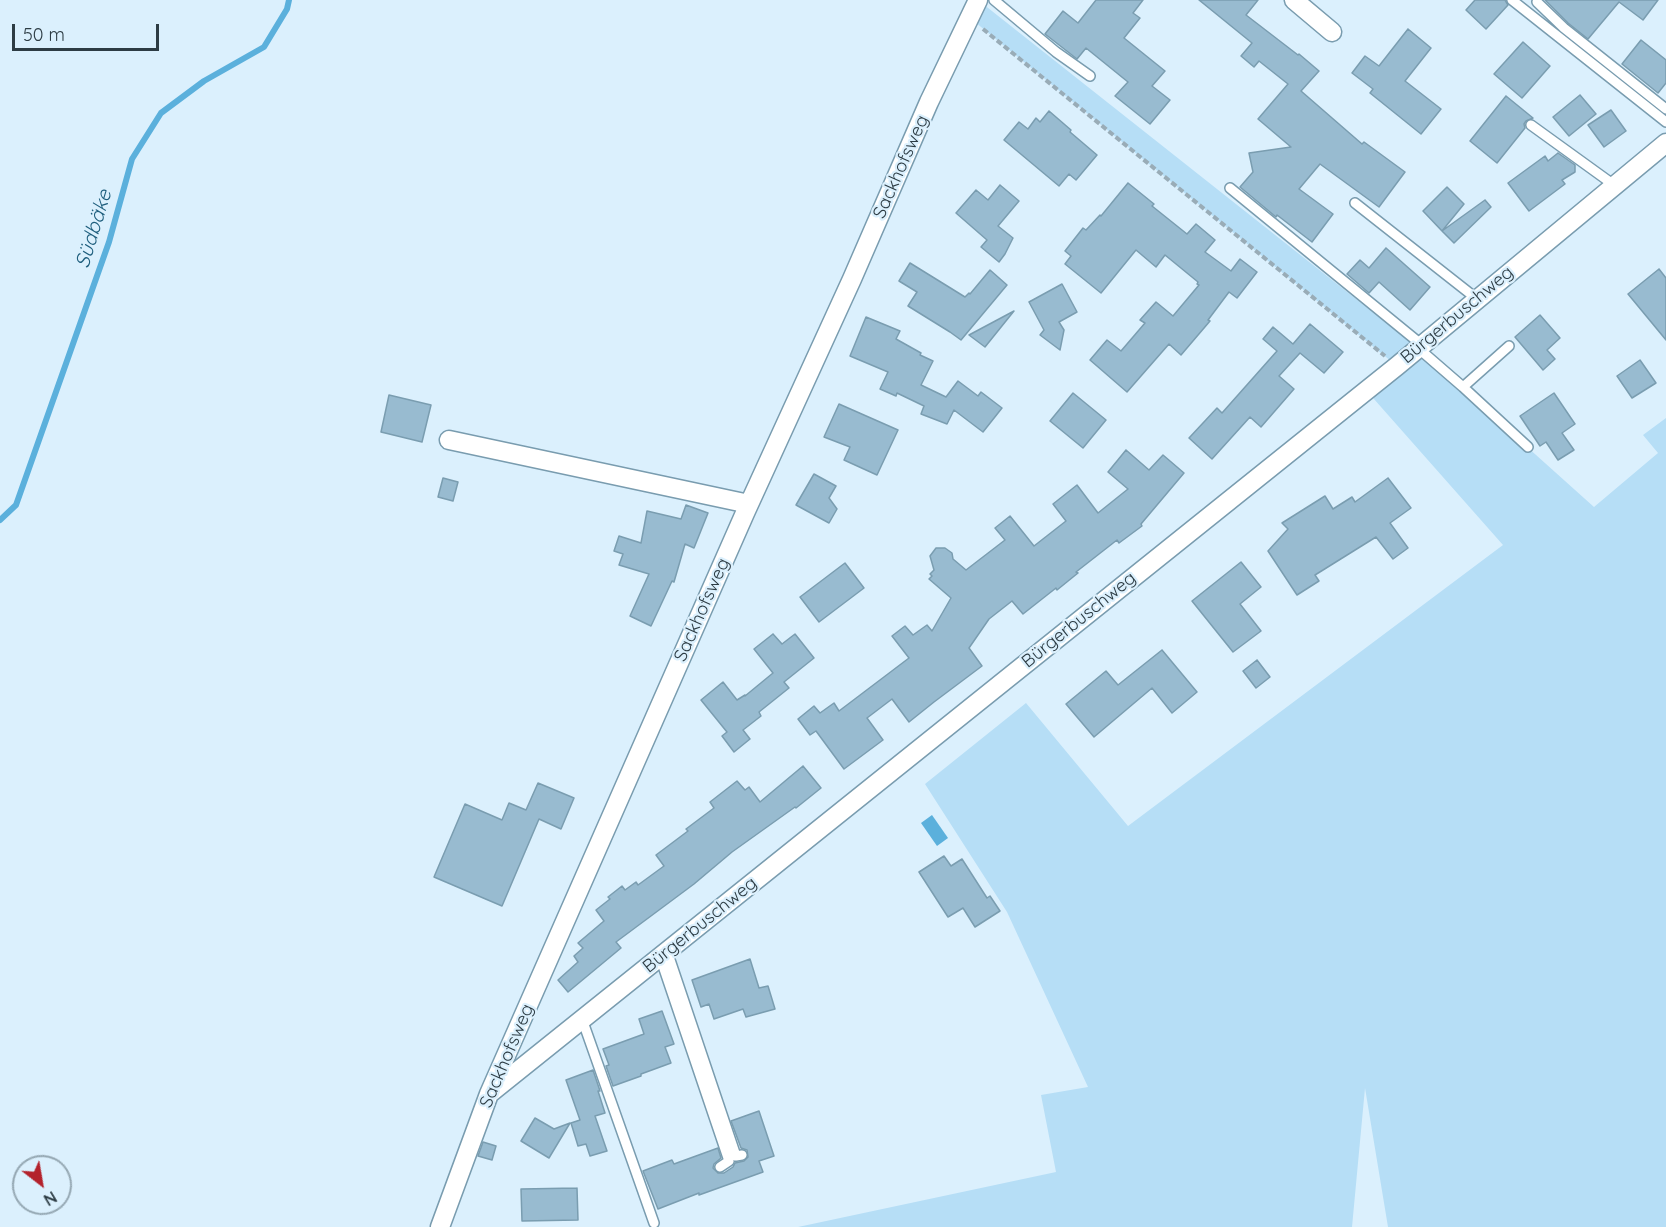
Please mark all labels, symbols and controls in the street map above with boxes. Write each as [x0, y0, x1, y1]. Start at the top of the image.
scale bar [15, 12, 162, 50]
text: 50 m [23, 23, 65, 46]
street label: Sackhofsweg [869, 112, 933, 222]
water label: Südbäke [71, 187, 117, 271]
street label: Bürgerbuschweg [1396, 262, 1518, 368]
street label: Sackhofsweg [670, 555, 734, 665]
street label: Bürgerbuschweg [1018, 567, 1140, 673]
street label: Bürgerbuschweg [639, 872, 761, 978]
street label: Sackhofsweg [475, 1001, 539, 1111]
north arrow [12, 1155, 72, 1215]
text: N [40, 1187, 60, 1210]

